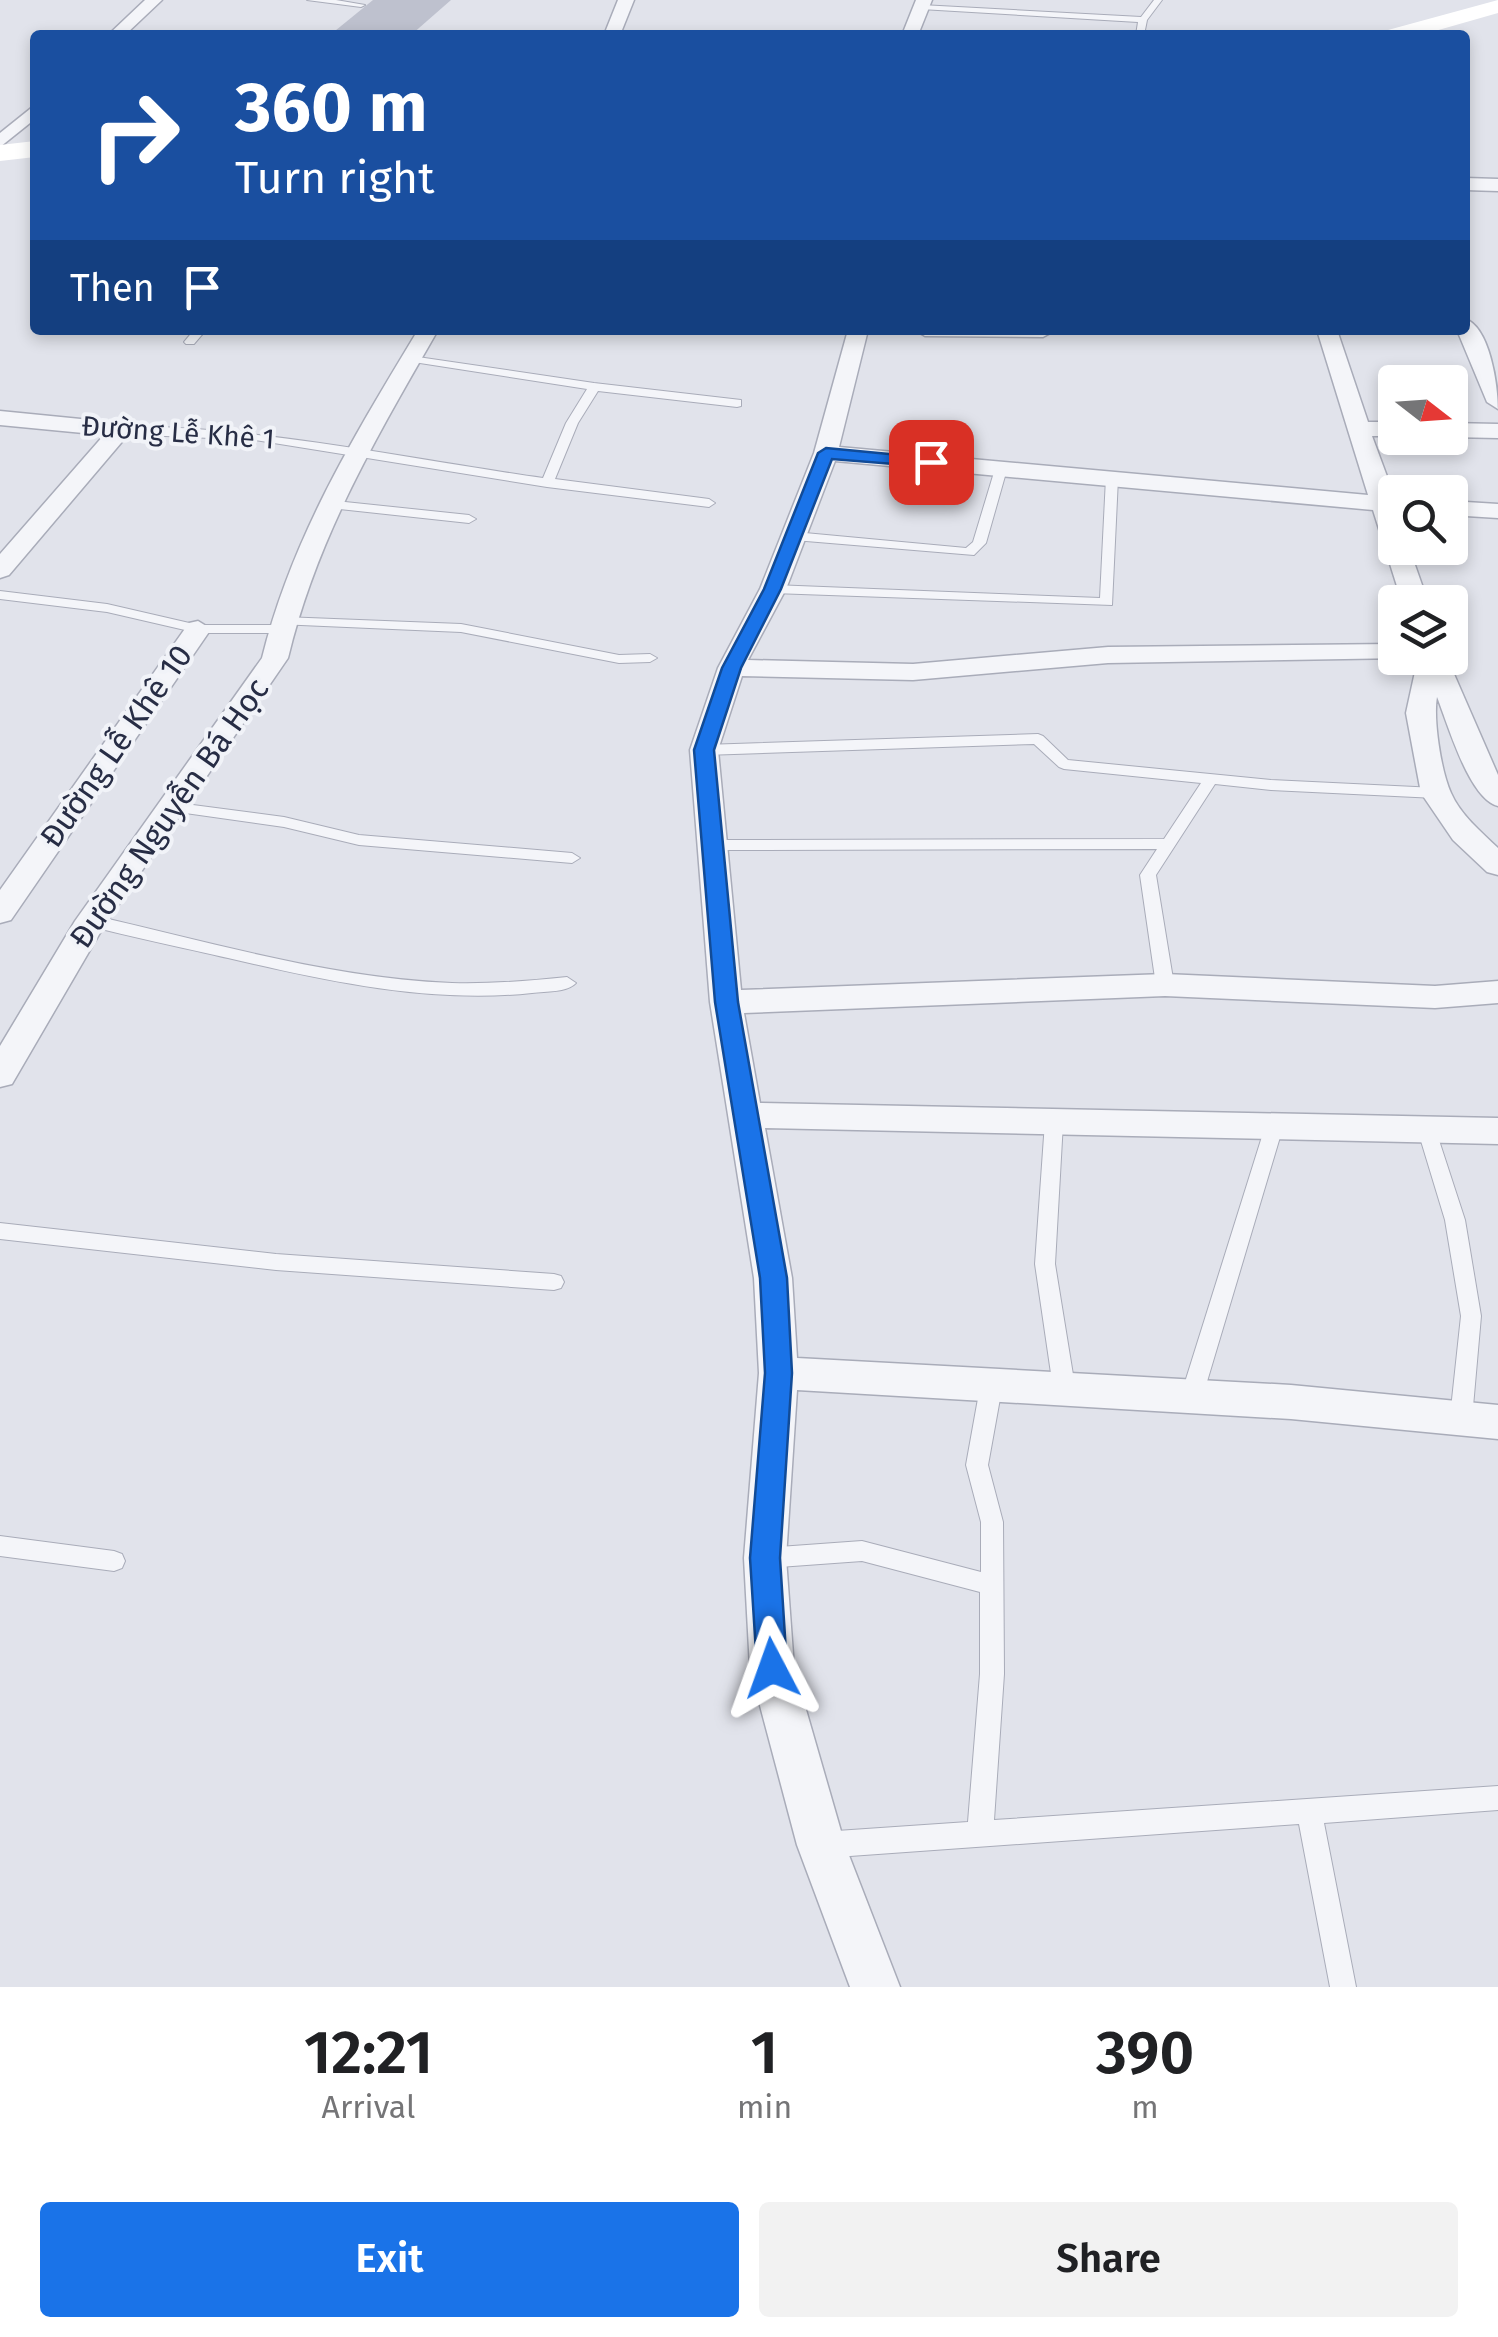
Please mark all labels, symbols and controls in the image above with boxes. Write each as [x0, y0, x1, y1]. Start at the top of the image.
text: 360 m [235, 66, 428, 150]
icon: right [70, 70, 200, 200]
text: Turn right [235, 151, 434, 205]
icon: arrive [175, 260, 230, 315]
text: Then [70, 265, 155, 311]
north arrow [1378, 365, 1468, 455]
map controls [1378, 365, 1468, 675]
street label: Đường Lễ Khê 1 [80, 409, 276, 456]
pin [889, 420, 974, 505]
icon: arrive [904, 435, 959, 490]
button: search [1378, 475, 1468, 565]
button: layers [1378, 585, 1468, 675]
street label: Đường Lễ Khê 10 [32, 637, 200, 855]
street label: Đường Nguyễn Bá Học [61, 671, 277, 955]
position arrow [720, 1616, 824, 1720]
text: 12:21 [304, 2017, 433, 2089]
text: 1 [751, 2017, 778, 2089]
text: 390 [1096, 2017, 1194, 2089]
text: Arrival [322, 2088, 415, 2126]
text: min [737, 2088, 792, 2126]
text: m [1131, 2088, 1159, 2126]
button: Exit [40, 2202, 739, 2317]
button: Share [759, 2202, 1458, 2317]

